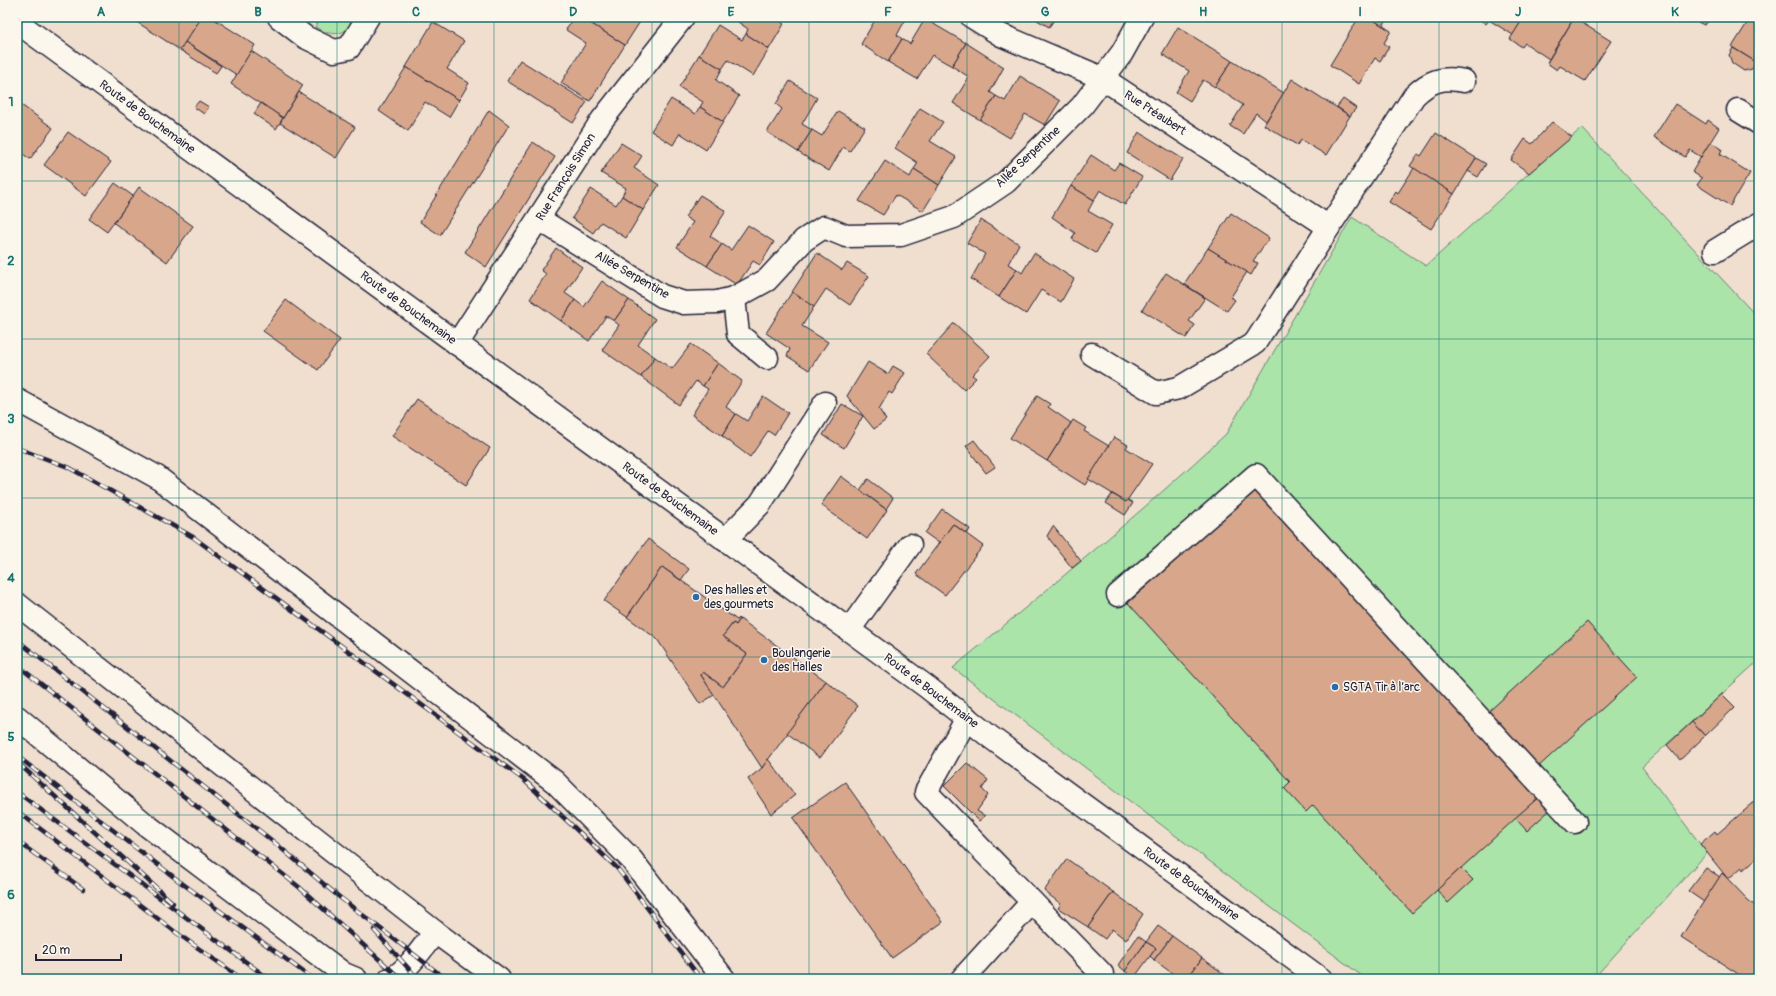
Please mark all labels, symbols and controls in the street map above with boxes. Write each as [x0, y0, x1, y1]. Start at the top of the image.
text: A [97, 4, 106, 20]
text: B [254, 4, 262, 20]
text: C [412, 4, 420, 20]
text: D [569, 4, 577, 20]
text: E [728, 4, 735, 20]
text: F [884, 4, 892, 20]
text: G [1041, 4, 1050, 20]
text: H [1199, 4, 1207, 20]
text: I [1358, 4, 1362, 20]
text: J [1515, 4, 1521, 20]
text: K [1671, 4, 1679, 20]
street label: Route de Bouchemaine [96, 77, 198, 157]
street label: Rue Préaubert [1121, 87, 1189, 139]
text: 1 [8, 94, 14, 110]
street label: Allée Serpentine [992, 123, 1064, 191]
street label: Rue François Simon [533, 130, 599, 224]
street label: Allée Serpentine [592, 248, 672, 302]
text: 2 [7, 253, 15, 269]
street label: Route de Bouchemaine [357, 268, 459, 348]
text: 3 [7, 411, 15, 427]
street label: Route de Bouchemaine [619, 459, 721, 539]
text: 4 [7, 570, 15, 586]
place label: Des halles et des gourmets [704, 583, 774, 612]
marker: Des halles et des gourmets [691, 592, 701, 602]
place label: Boulangerie des Halles [772, 646, 831, 675]
street label: Route de Bouchemaine [881, 650, 982, 732]
marker: Boulangerie des Halles [759, 655, 769, 665]
place label: SGTA Tir à l’arc [1343, 680, 1420, 695]
marker: SGTA Tir à l’arc [1330, 682, 1340, 692]
text: 5 [7, 729, 15, 745]
street label: Route de Bouchemaine [1140, 844, 1242, 924]
text: 6 [7, 887, 15, 903]
scale bar [36, 936, 121, 962]
text: 20 m [42, 943, 71, 958]

